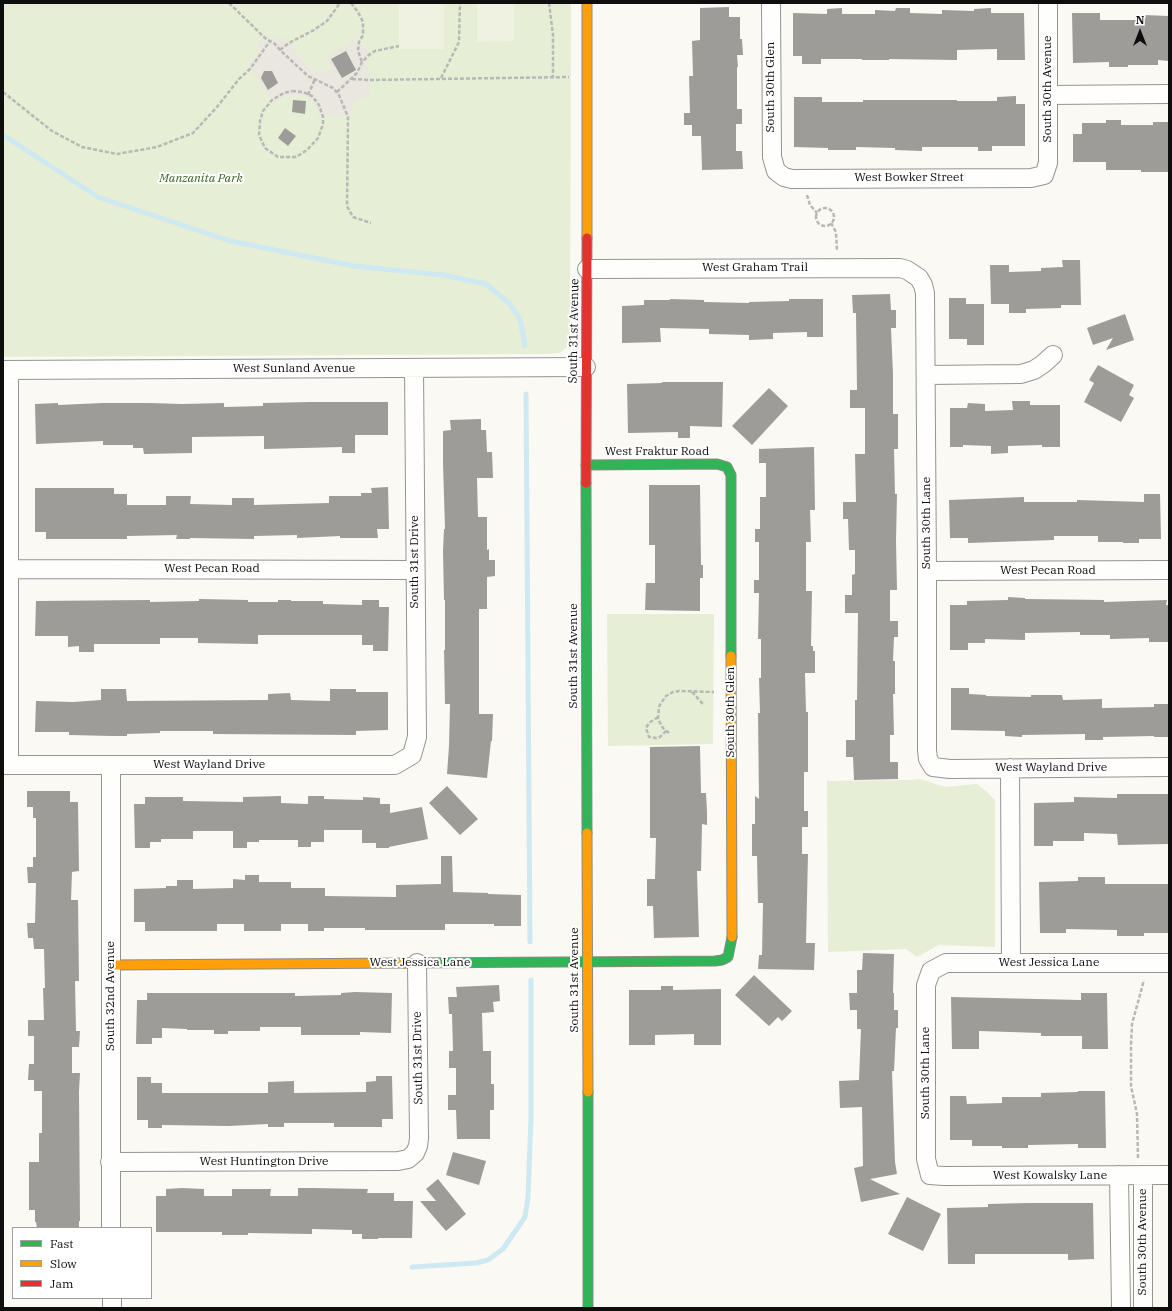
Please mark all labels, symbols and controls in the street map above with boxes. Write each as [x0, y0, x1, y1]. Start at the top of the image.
north arrow [1120, 12, 1160, 52]
text: N [1136, 13, 1144, 27]
street label: South 30th Avenue [1041, 36, 1055, 142]
street label: South 30th Glen [764, 41, 778, 133]
street label: West Bowker Street [854, 171, 964, 185]
park label: Manzanita Park [159, 172, 243, 186]
street label: West Graham Trail [702, 261, 808, 275]
street label: South 31st Avenue [566, 278, 582, 384]
street label: West Sunland Avenue [233, 362, 355, 376]
street label: West Fraktur Road [605, 445, 709, 459]
street label: South 30th Lane [920, 477, 934, 569]
street label: South 31st Drive [408, 515, 422, 609]
street label: West Pecan Road [164, 562, 260, 576]
street label: West Pecan Road [1000, 564, 1096, 578]
street label: South 31st Avenue [567, 603, 581, 709]
street label: South 30th Glen [724, 666, 738, 758]
street label: West Wayland Drive [153, 758, 265, 772]
street label: West Wayland Drive [995, 761, 1107, 775]
street label: South 31st Avenue [568, 927, 582, 1033]
street label: South 32nd Avenue [104, 941, 118, 1051]
street label: West Jessica Lane [370, 956, 470, 970]
street label: West Jessica Lane [999, 956, 1099, 970]
street label: South 31st Drive [410, 1011, 426, 1105]
street label: South 30th Lane [919, 1027, 933, 1119]
street label: West Huntington Drive [200, 1155, 328, 1169]
street label: West Kowalsky Lane [993, 1169, 1107, 1183]
street label: South 30th Avenue [1136, 1189, 1150, 1295]
legend [12, 1227, 152, 1299]
text: Fast [50, 1236, 74, 1251]
text: Slow [50, 1256, 77, 1271]
text: Jam [50, 1276, 73, 1291]

